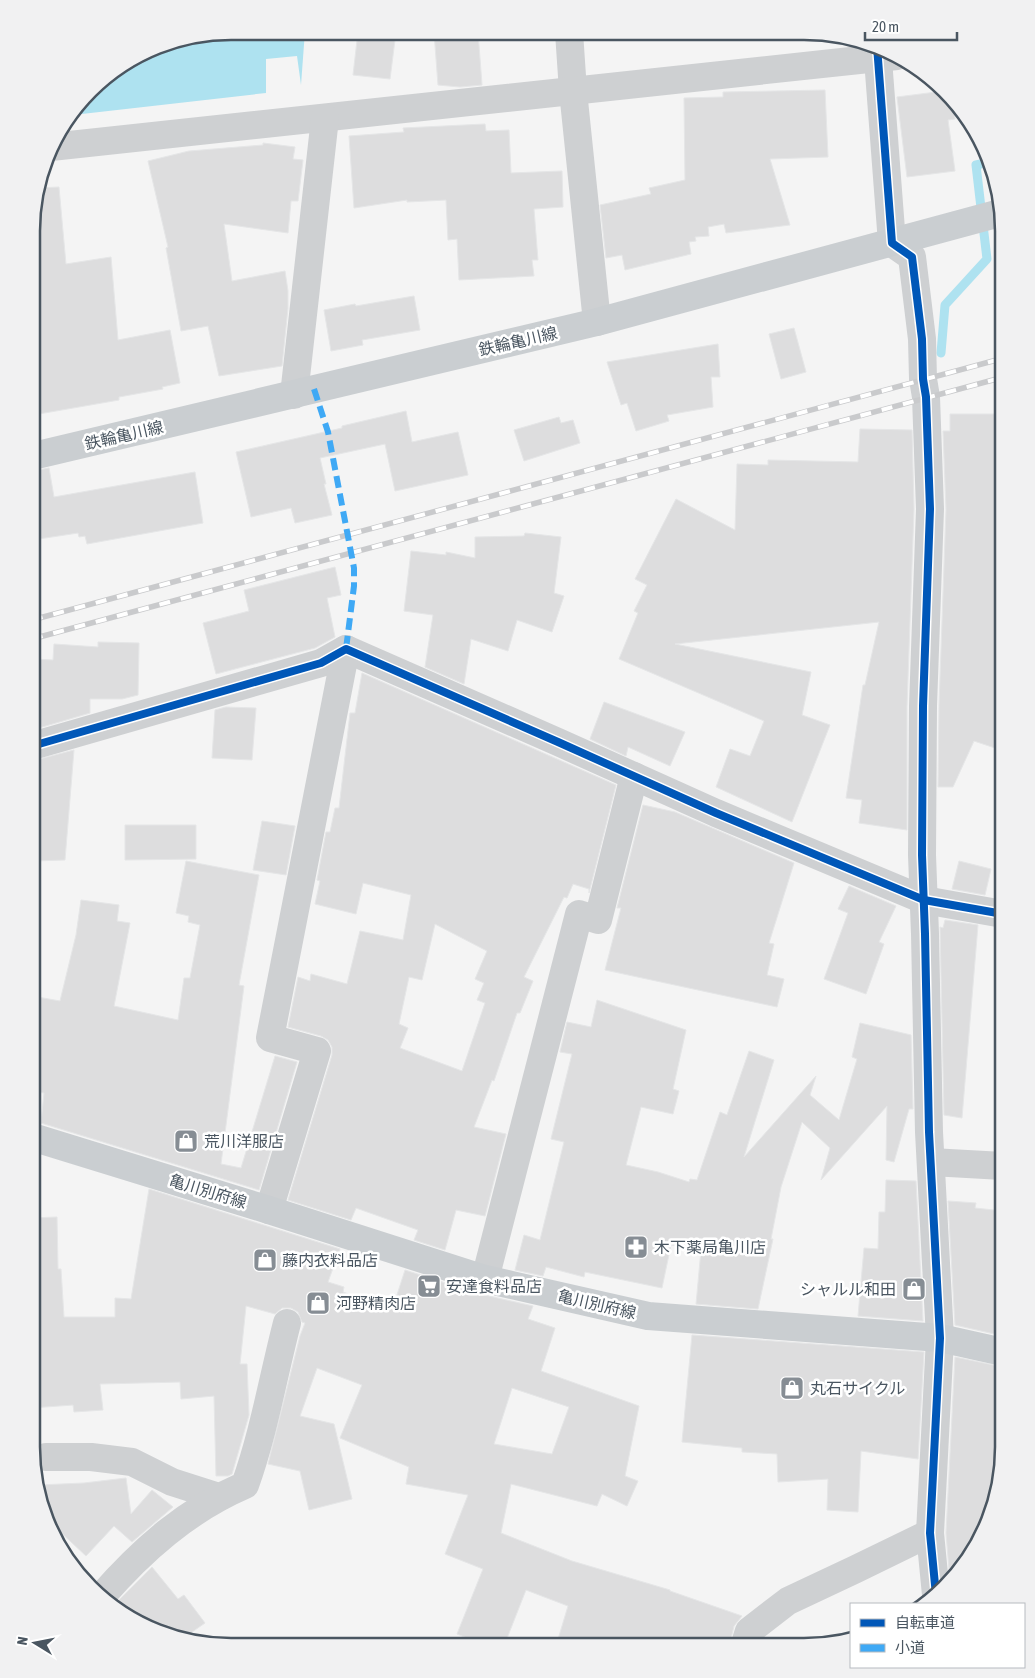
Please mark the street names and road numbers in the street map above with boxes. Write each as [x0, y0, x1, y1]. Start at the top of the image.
street label: 鉄輪亀川線 [477, 323, 559, 359]
street label: 鉄輪亀川線 [83, 417, 165, 453]
street label: 亀川別府線 [167, 1171, 249, 1211]
street label: 亀川別府線 [556, 1286, 638, 1322]

